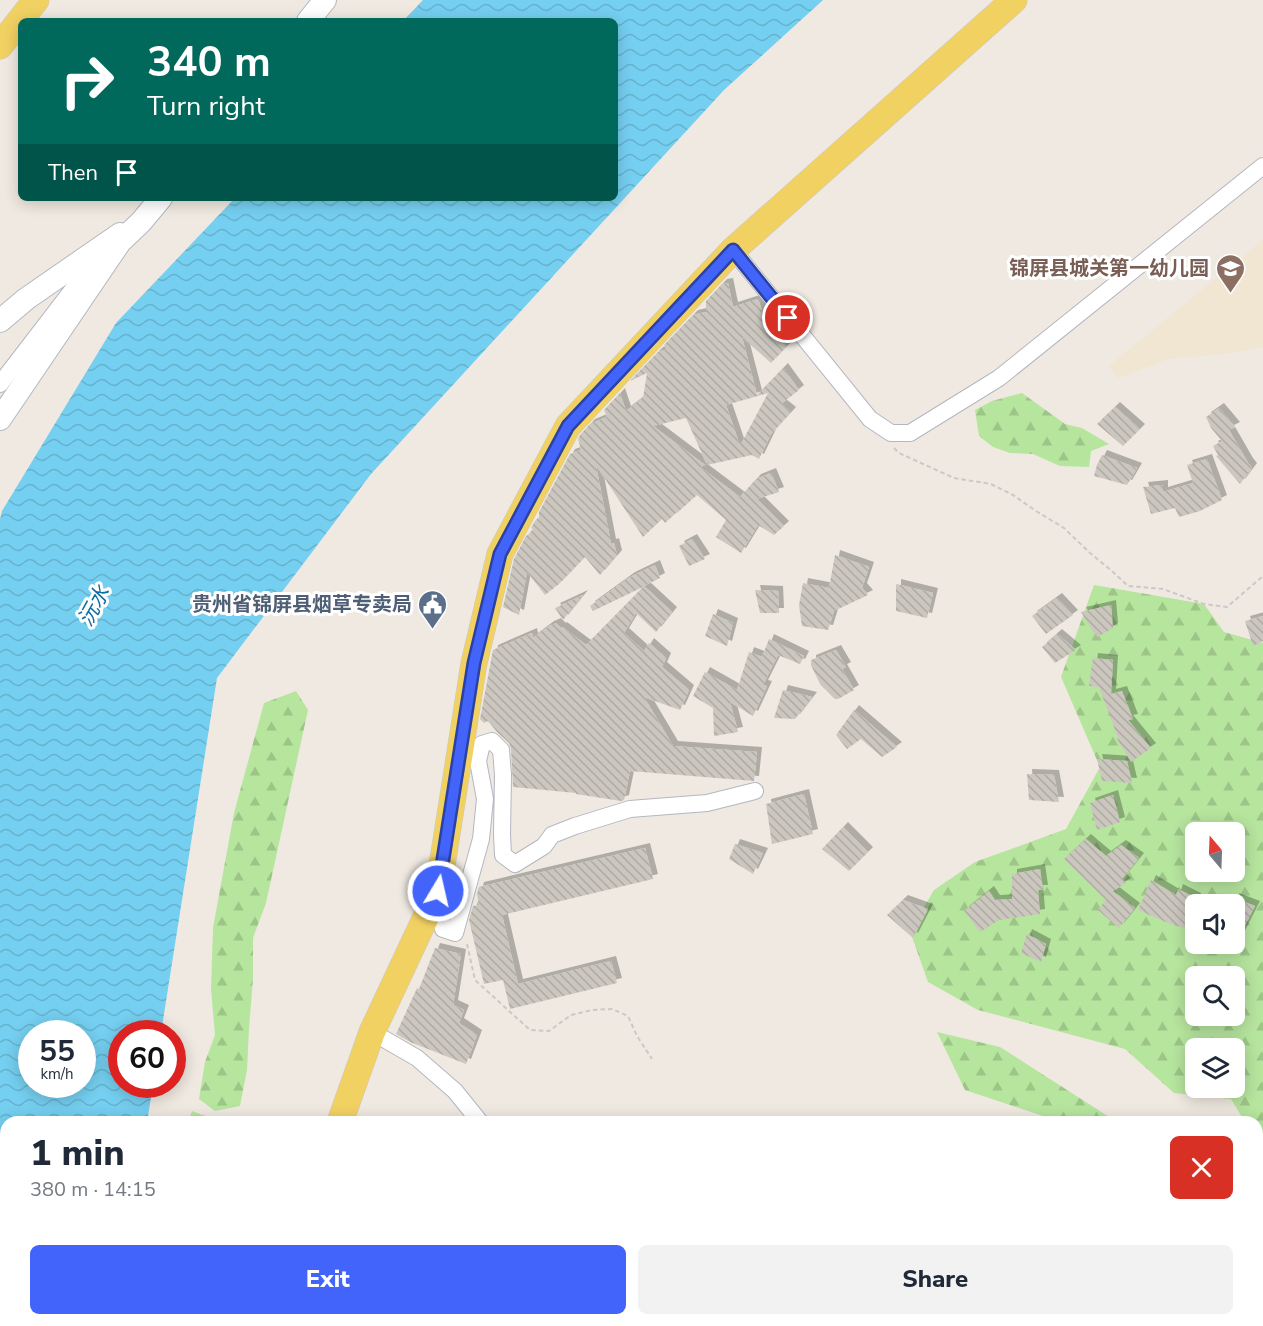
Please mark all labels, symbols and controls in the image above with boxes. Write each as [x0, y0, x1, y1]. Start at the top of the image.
text: 340 m [147, 34, 271, 91]
icon: right [48, 42, 126, 120]
text: Turn right [147, 88, 265, 125]
icon: arrive [110, 156, 143, 189]
text: Then [48, 158, 98, 188]
school or university icon: 锦屏县城关第一幼儿园 [1214, 252, 1246, 294]
place label: 锦屏县城关第一幼儿园 [1009, 255, 1209, 282]
pin [762, 292, 813, 343]
icon: arrive [771, 301, 804, 334]
water label: 沅水 [72, 580, 117, 631]
public building icon: 贵州省锦屏县烟草专卖局 [417, 588, 449, 630]
place label: 贵州省锦屏县烟草专卖局 [192, 591, 412, 618]
north arrow [1185, 822, 1245, 882]
map controls [1185, 822, 1245, 1098]
position arrow [406, 859, 470, 923]
button: sound [1185, 894, 1245, 954]
button: search [1185, 966, 1245, 1026]
speed limit sign: 60 [108, 1020, 186, 1098]
text: 55 [39, 1031, 75, 1072]
button: layers [1185, 1038, 1245, 1098]
text: km/h [40, 1064, 74, 1084]
text: 1 min [30, 1129, 125, 1178]
button: close [1170, 1136, 1233, 1199]
text: 380 m · 14:15 [30, 1176, 156, 1203]
button: Exit [30, 1245, 626, 1314]
button: Share [638, 1245, 1233, 1314]

